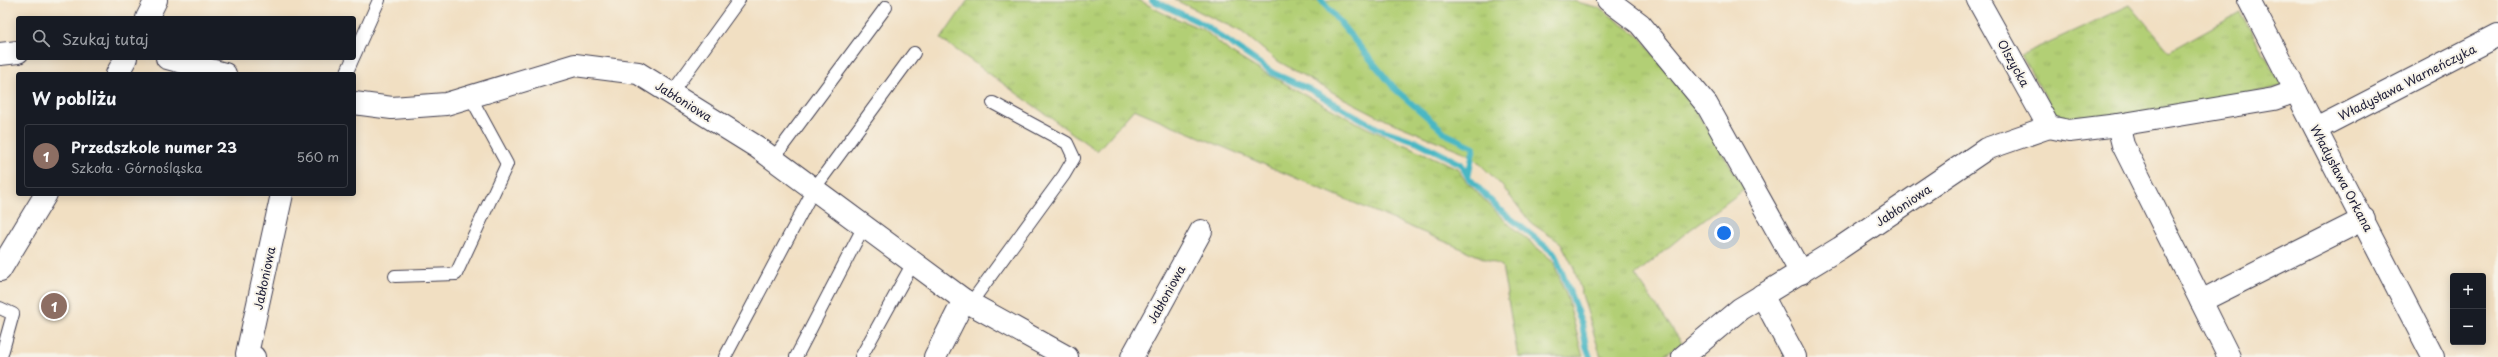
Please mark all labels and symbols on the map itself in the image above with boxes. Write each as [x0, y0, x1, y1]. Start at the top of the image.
street label: Olszycka [1994, 36, 2035, 90]
street label: Władysława Warneńczyka [2335, 39, 2479, 125]
street label: Jabłoniowa [652, 76, 716, 126]
street label: Władysława Orkana [2306, 121, 2378, 235]
street label: Jabłoniowa [1871, 179, 1935, 230]
your location [1714, 223, 1734, 243]
street label: Jabłoniowa [249, 244, 280, 311]
street label: Jabłoniowa [1143, 261, 1190, 326]
pin: 1 [41, 291, 67, 321]

